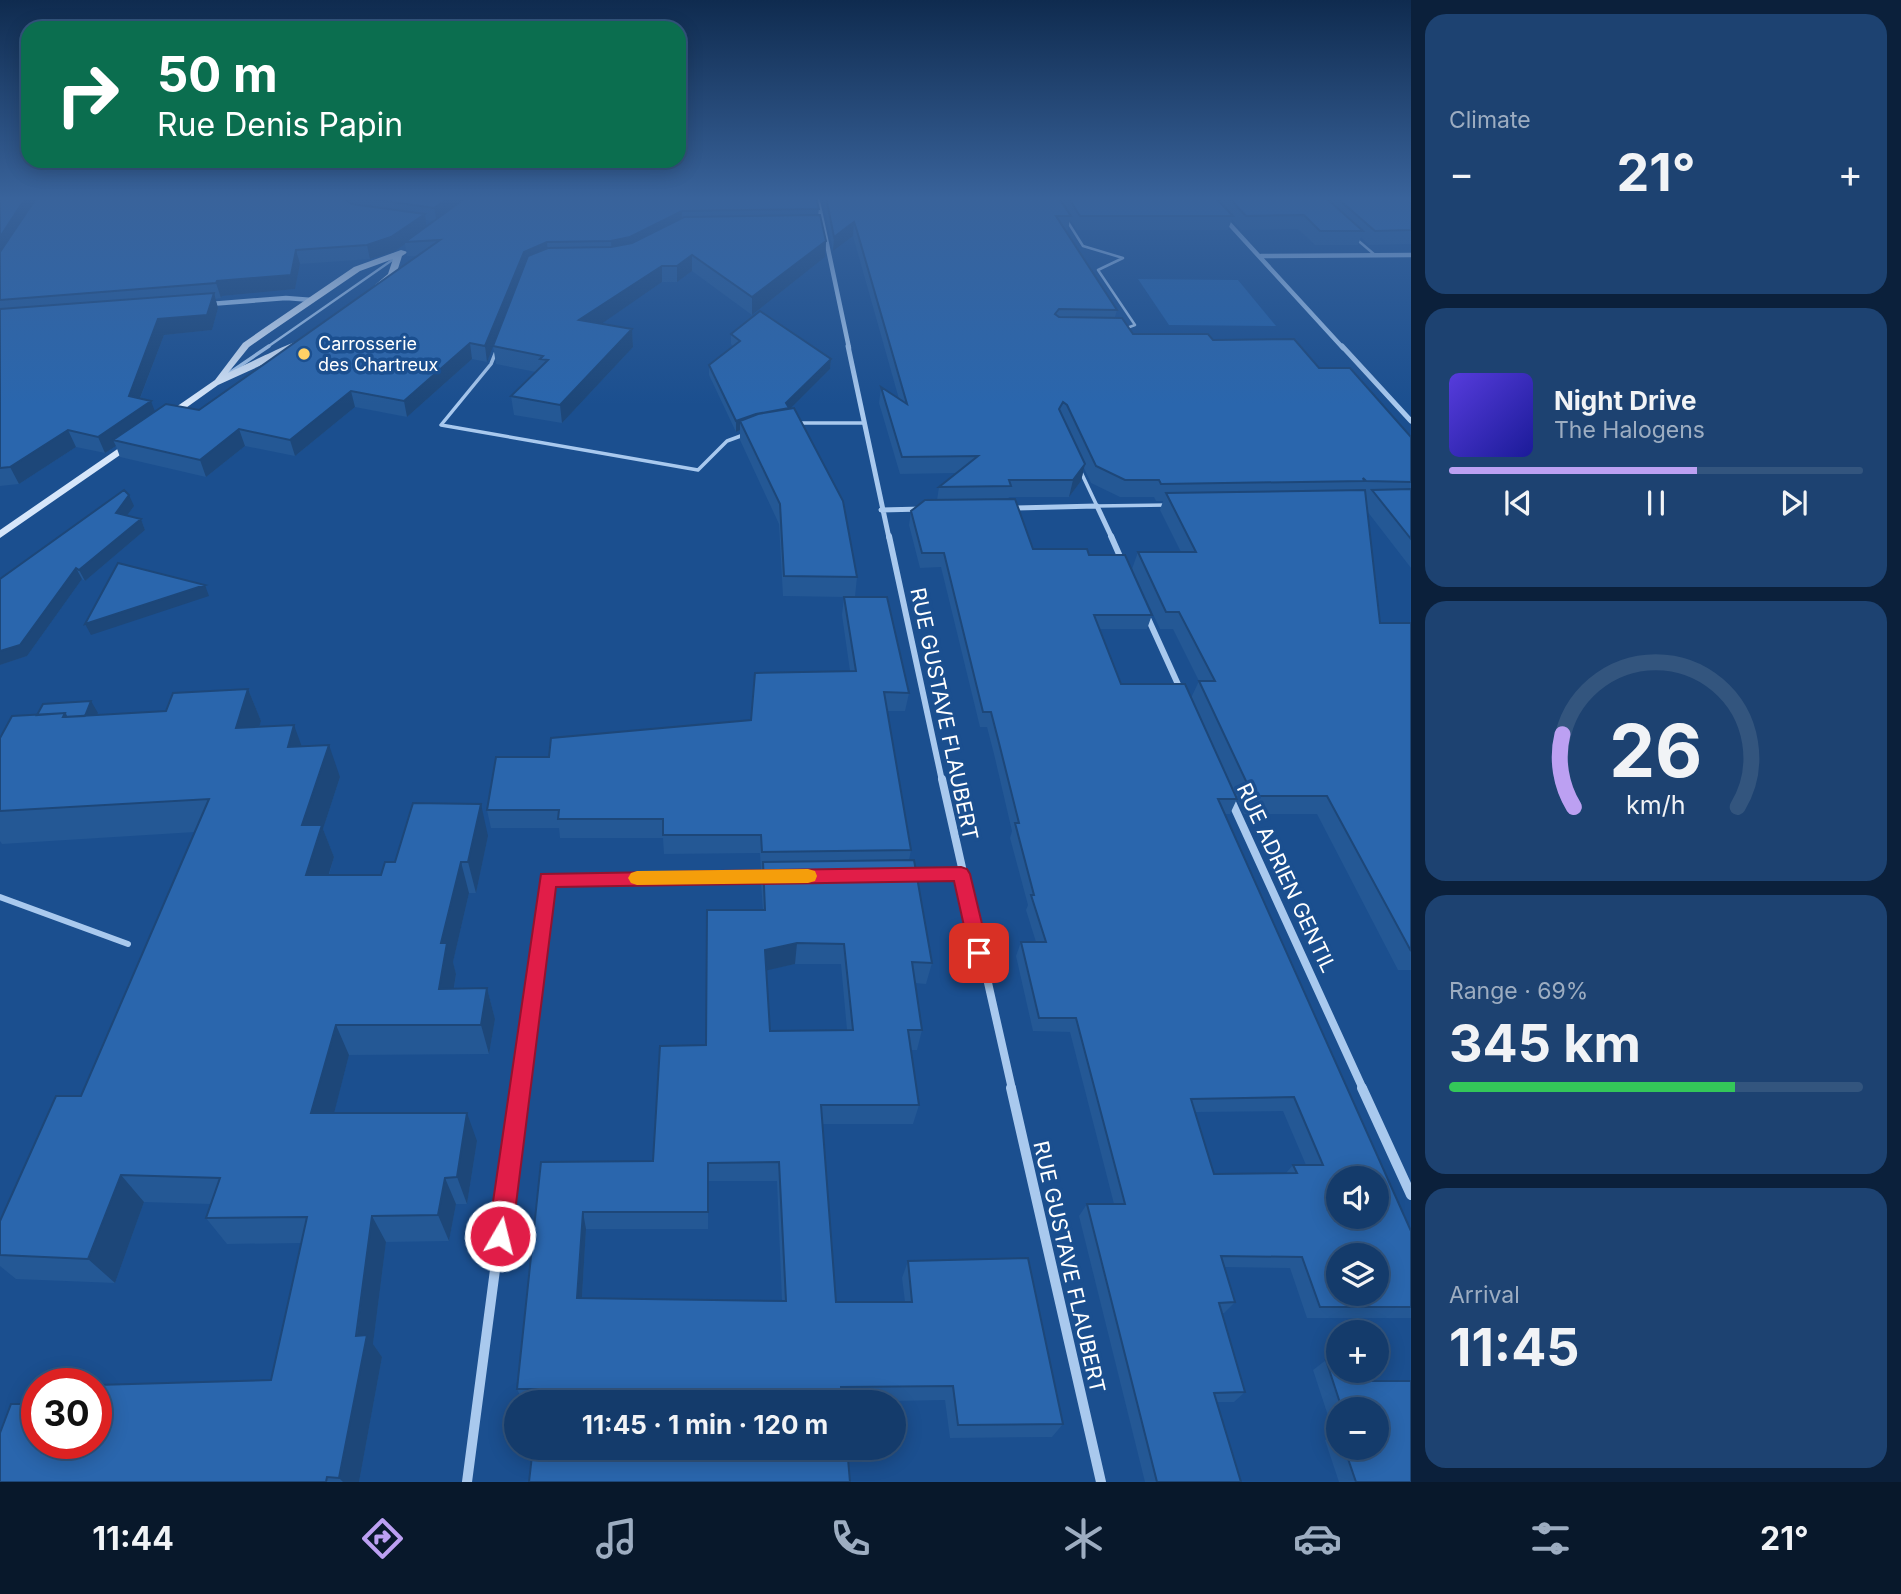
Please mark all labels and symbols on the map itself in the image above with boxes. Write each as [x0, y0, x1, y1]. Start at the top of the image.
place label: Carrosserie des Chartreux [318, 333, 439, 375]
marker: Carrosserie des Chartreux [296, 346, 312, 362]
street label: RUE GUSTAVE FLAUBERT [905, 585, 984, 843]
street label: RUE ADRIEN GENTIL [1232, 779, 1341, 976]
pin [949, 923, 1009, 983]
street label: RUE GUSTAVE FLAUBERT [1028, 1139, 1111, 1395]
position arrow [463, 1199, 537, 1273]
speed limit sign: 30 [21, 1368, 112, 1459]

